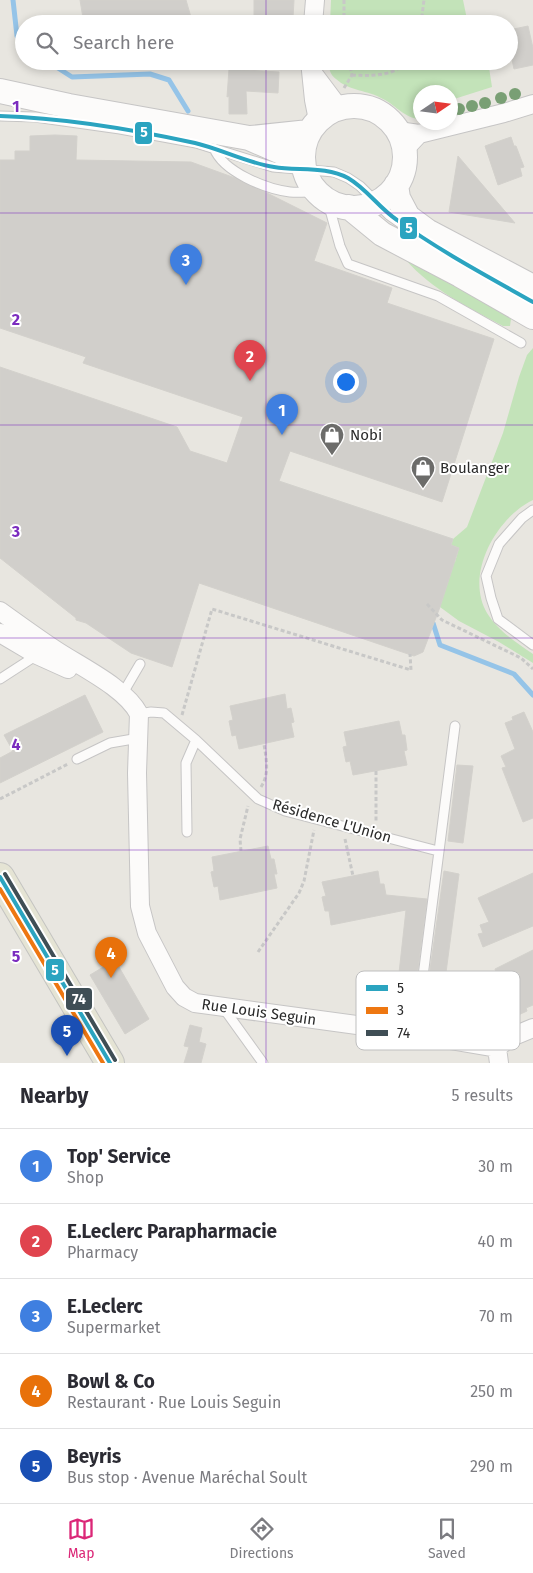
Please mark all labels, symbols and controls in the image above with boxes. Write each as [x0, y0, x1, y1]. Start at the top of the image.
search box [15, 15, 518, 70]
icon: search [33, 29, 61, 57]
text: Search here [73, 31, 174, 54]
north arrow [413, 85, 458, 130]
text: 1 [12, 97, 20, 116]
line badge: 5 [134, 121, 153, 145]
text: 5 [140, 124, 148, 141]
line badge: 5 [399, 216, 418, 240]
text: 5 [405, 220, 413, 237]
pin: 3 [170, 244, 202, 285]
text: 2 [12, 310, 20, 329]
pin: 2 [234, 340, 266, 381]
your location [333, 369, 359, 395]
pin: 1 [266, 394, 298, 435]
shop icon: Nobi [319, 422, 345, 456]
place label: Nobi [350, 426, 382, 444]
shop icon: Boulanger [410, 455, 436, 489]
place label: Boulanger [440, 459, 510, 477]
text: 3 [11, 522, 20, 541]
text: 4 [11, 735, 21, 754]
street label: Résidence L'Union [270, 795, 394, 847]
pin: 4 [95, 937, 127, 978]
text: 5 [12, 947, 21, 966]
line badge: 5 [45, 958, 65, 982]
text: 5 [51, 962, 59, 979]
legend [356, 971, 520, 1050]
text: 5 [397, 980, 404, 997]
line badge: 74 [65, 987, 93, 1011]
text: 74 [72, 991, 86, 1008]
street label: Rue Louis Seguin [201, 995, 317, 1029]
text: 3 [397, 1002, 404, 1019]
pin: 5 [51, 1015, 83, 1056]
text: 74 [397, 1025, 411, 1042]
text: Nearby [20, 1083, 88, 1109]
text: 5 results [452, 1086, 513, 1105]
text: Top' Service [67, 1145, 171, 1168]
text: 1 [32, 1157, 40, 1176]
text: 30 m [478, 1157, 513, 1176]
text: Shop [67, 1168, 104, 1187]
text: E.Leclerc Parapharmacie [67, 1220, 277, 1243]
text: 2 [32, 1232, 40, 1251]
text: 40 m [478, 1232, 513, 1251]
text: Pharmacy [67, 1243, 138, 1262]
text: E.Leclerc [67, 1295, 143, 1318]
text: 3 [32, 1307, 40, 1326]
text: 70 m [479, 1307, 513, 1326]
text: Supermarket [67, 1318, 161, 1337]
text: Bowl & Co [67, 1370, 155, 1393]
text: 4 [31, 1382, 41, 1401]
text: 250 m [470, 1382, 513, 1401]
text: Restaurant · Rue Louis Seguin [67, 1393, 281, 1412]
text: Beyris [67, 1445, 121, 1468]
text: 5 [32, 1457, 40, 1476]
text: 290 m [470, 1457, 513, 1476]
text: Bus stop · Avenue Maréchal Soult [67, 1468, 307, 1487]
tab: Map [67, 1515, 95, 1562]
tab: Directions [229, 1515, 294, 1562]
tab: Saved [428, 1515, 466, 1562]

